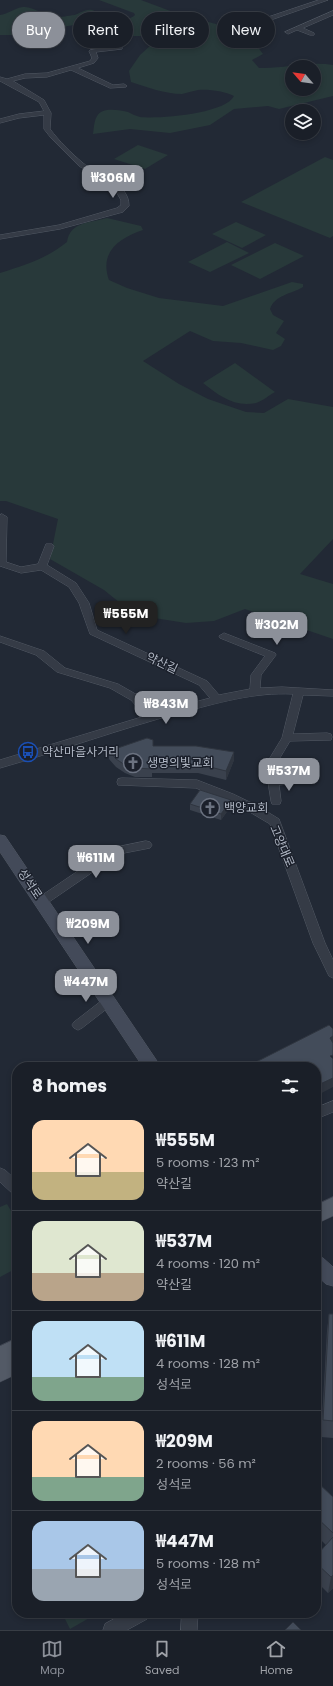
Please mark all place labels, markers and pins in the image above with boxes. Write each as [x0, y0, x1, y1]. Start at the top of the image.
pin: ₩306M [85, 165, 141, 199]
pin: ₩555M [98, 601, 154, 635]
pin: ₩302M [249, 612, 305, 646]
pin: ₩843M [138, 691, 194, 725]
bus stop icon: 약산마을사거리 [17, 741, 39, 763]
place label: 약산마을사거리 [42, 743, 119, 760]
church icon: 생명의빛교회 [122, 752, 144, 774]
place label: 생명의빛교회 [147, 754, 213, 771]
pin: ₩537M [261, 758, 317, 792]
church icon: 백양교회 [199, 797, 221, 819]
place label: 백양교회 [224, 799, 268, 816]
pin: ₩611M [68, 845, 124, 879]
pin: ₩209M [60, 911, 116, 945]
pin: ₩447M [58, 969, 114, 1003]

